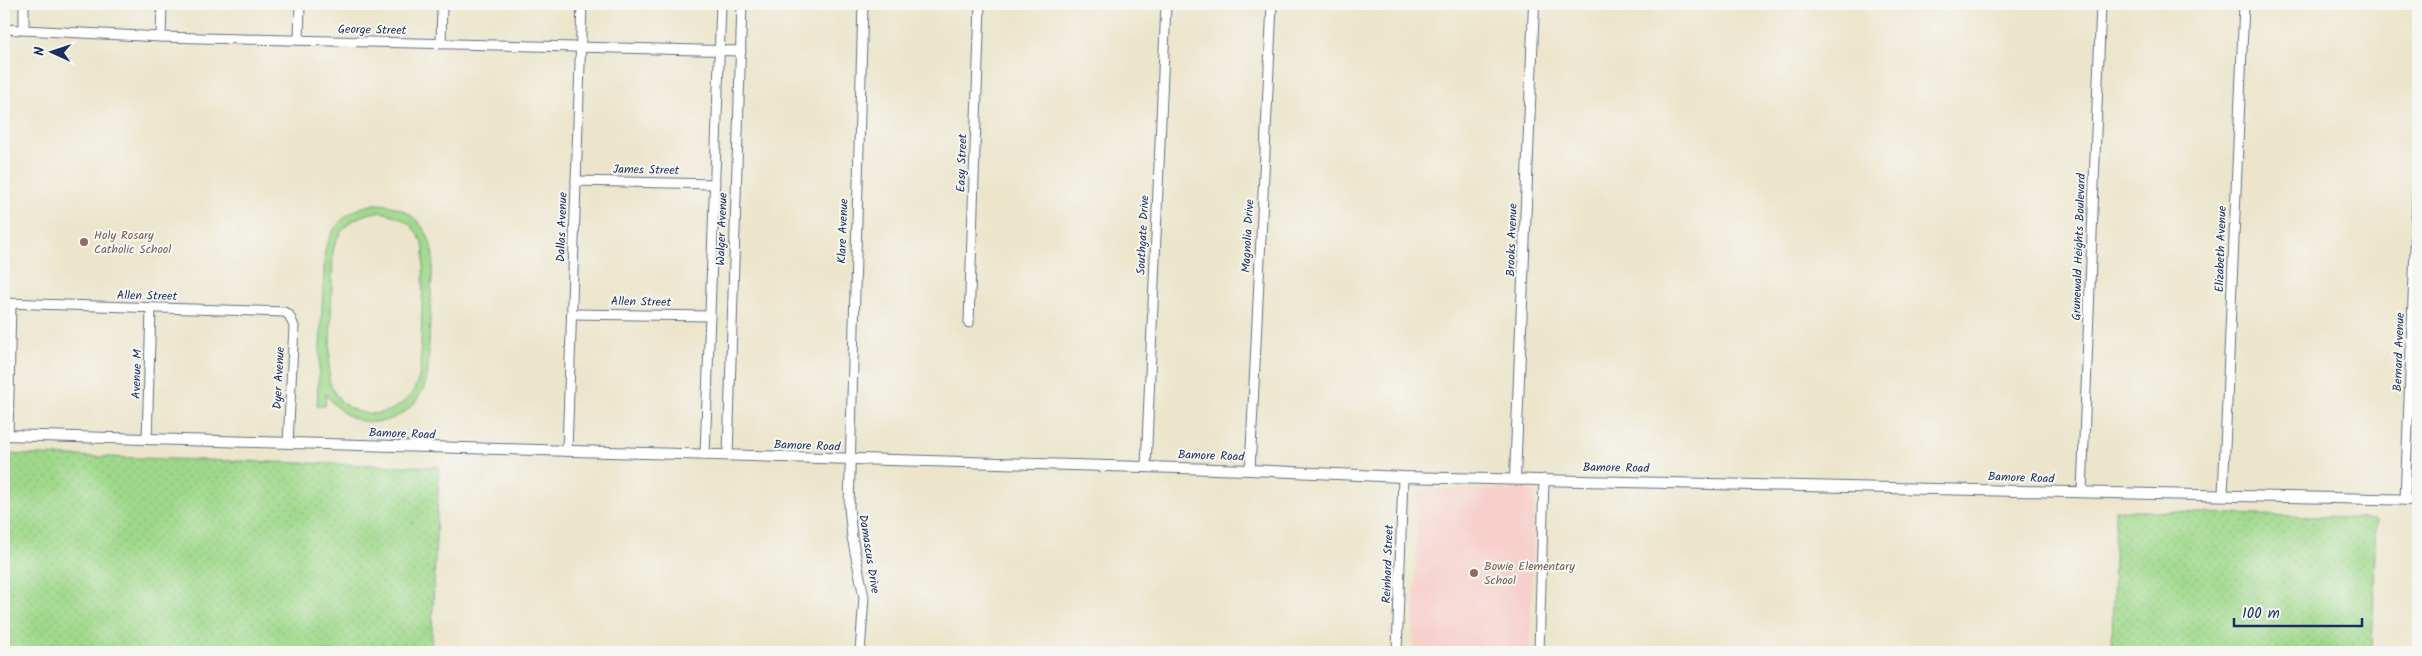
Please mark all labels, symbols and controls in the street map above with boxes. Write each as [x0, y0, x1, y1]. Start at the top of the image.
street label: George Street [338, 20, 407, 40]
north arrow [28, 28, 78, 78]
text: N [29, 46, 51, 56]
street label: Easy Street [951, 133, 973, 193]
street label: James Street [613, 160, 680, 180]
street label: Grunewald Heights Boulevard [2067, 172, 2091, 321]
street label: Dallas Avenue [551, 191, 573, 262]
street label: Walger Avenue [711, 192, 733, 266]
street label: Southgate Drive [1131, 194, 1155, 275]
street label: Klare Avenue [832, 198, 854, 264]
street label: Magnolia Drive [1237, 198, 1259, 273]
street label: Brooks Avenue [1501, 202, 1523, 277]
street label: Elizabeth Avenue [2210, 205, 2232, 293]
place label: Holy Rosary Catholic School [94, 226, 171, 259]
marker: Holy Rosary Catholic School [78, 236, 90, 248]
street label: Allen Street [117, 286, 178, 306]
street label: Allen Street [611, 292, 672, 312]
street label: Bernard Avenue [2388, 312, 2410, 392]
street label: Dyer Avenue [268, 346, 290, 410]
street label: Avenue M [127, 348, 147, 399]
street label: Bamore Road [368, 423, 437, 445]
street label: Bamore Road [773, 435, 842, 457]
street label: Bamore Road [1177, 445, 1246, 467]
street label: Bamore Road [1583, 458, 1650, 478]
street label: Bamore Road [1987, 467, 2056, 489]
street label: Damascus Drive [853, 513, 885, 595]
street label: Reinhard Street [1377, 524, 1399, 604]
place label: Bowie Elementary School [1484, 557, 1575, 590]
marker: Bowie Elementary School [1468, 567, 1480, 579]
scale bar [2234, 596, 2362, 628]
text: 100 m [2242, 602, 2280, 626]

